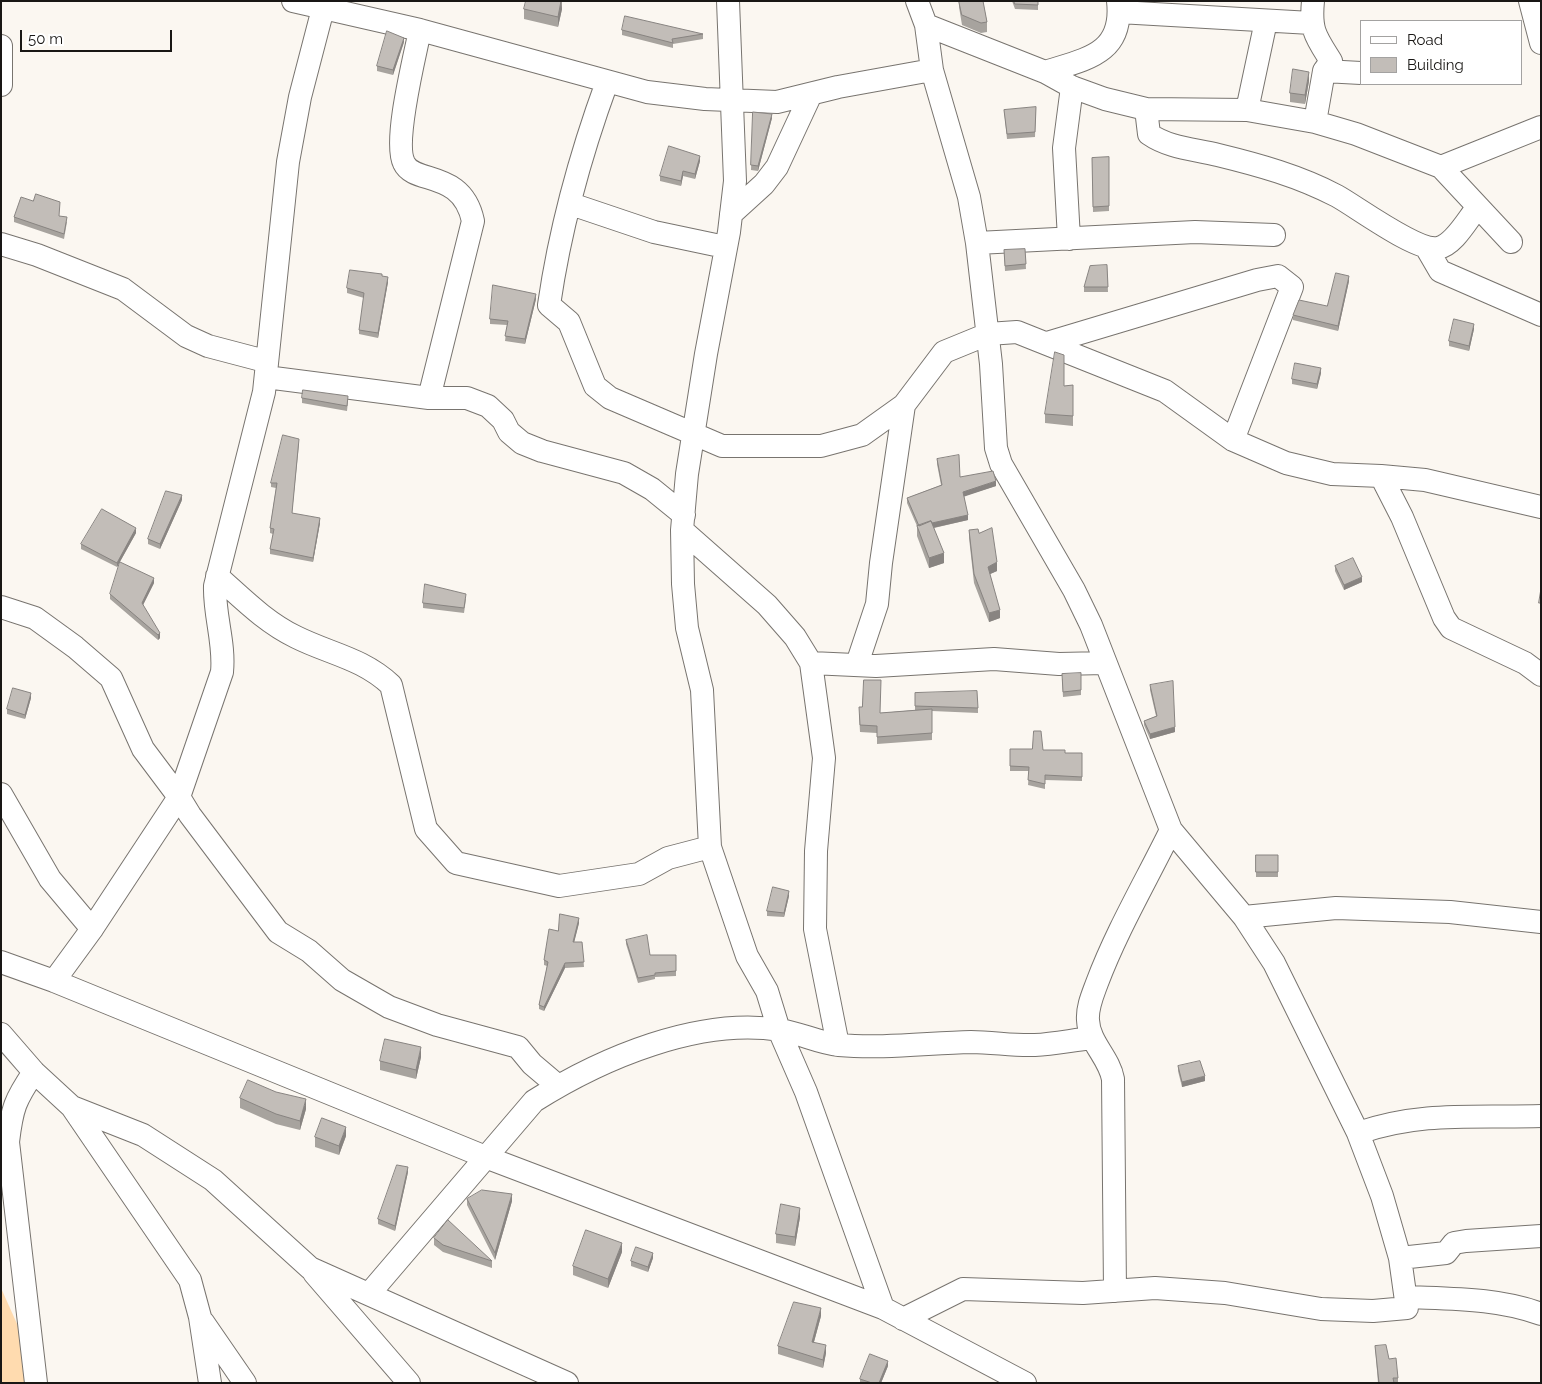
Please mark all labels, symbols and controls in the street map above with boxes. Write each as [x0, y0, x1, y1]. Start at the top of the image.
scale bar [22, 20, 175, 52]
legend [1360, 20, 1522, 85]
text: 50 m [28, 30, 63, 48]
text: Road [1407, 31, 1443, 49]
text: Building [1407, 56, 1464, 74]

